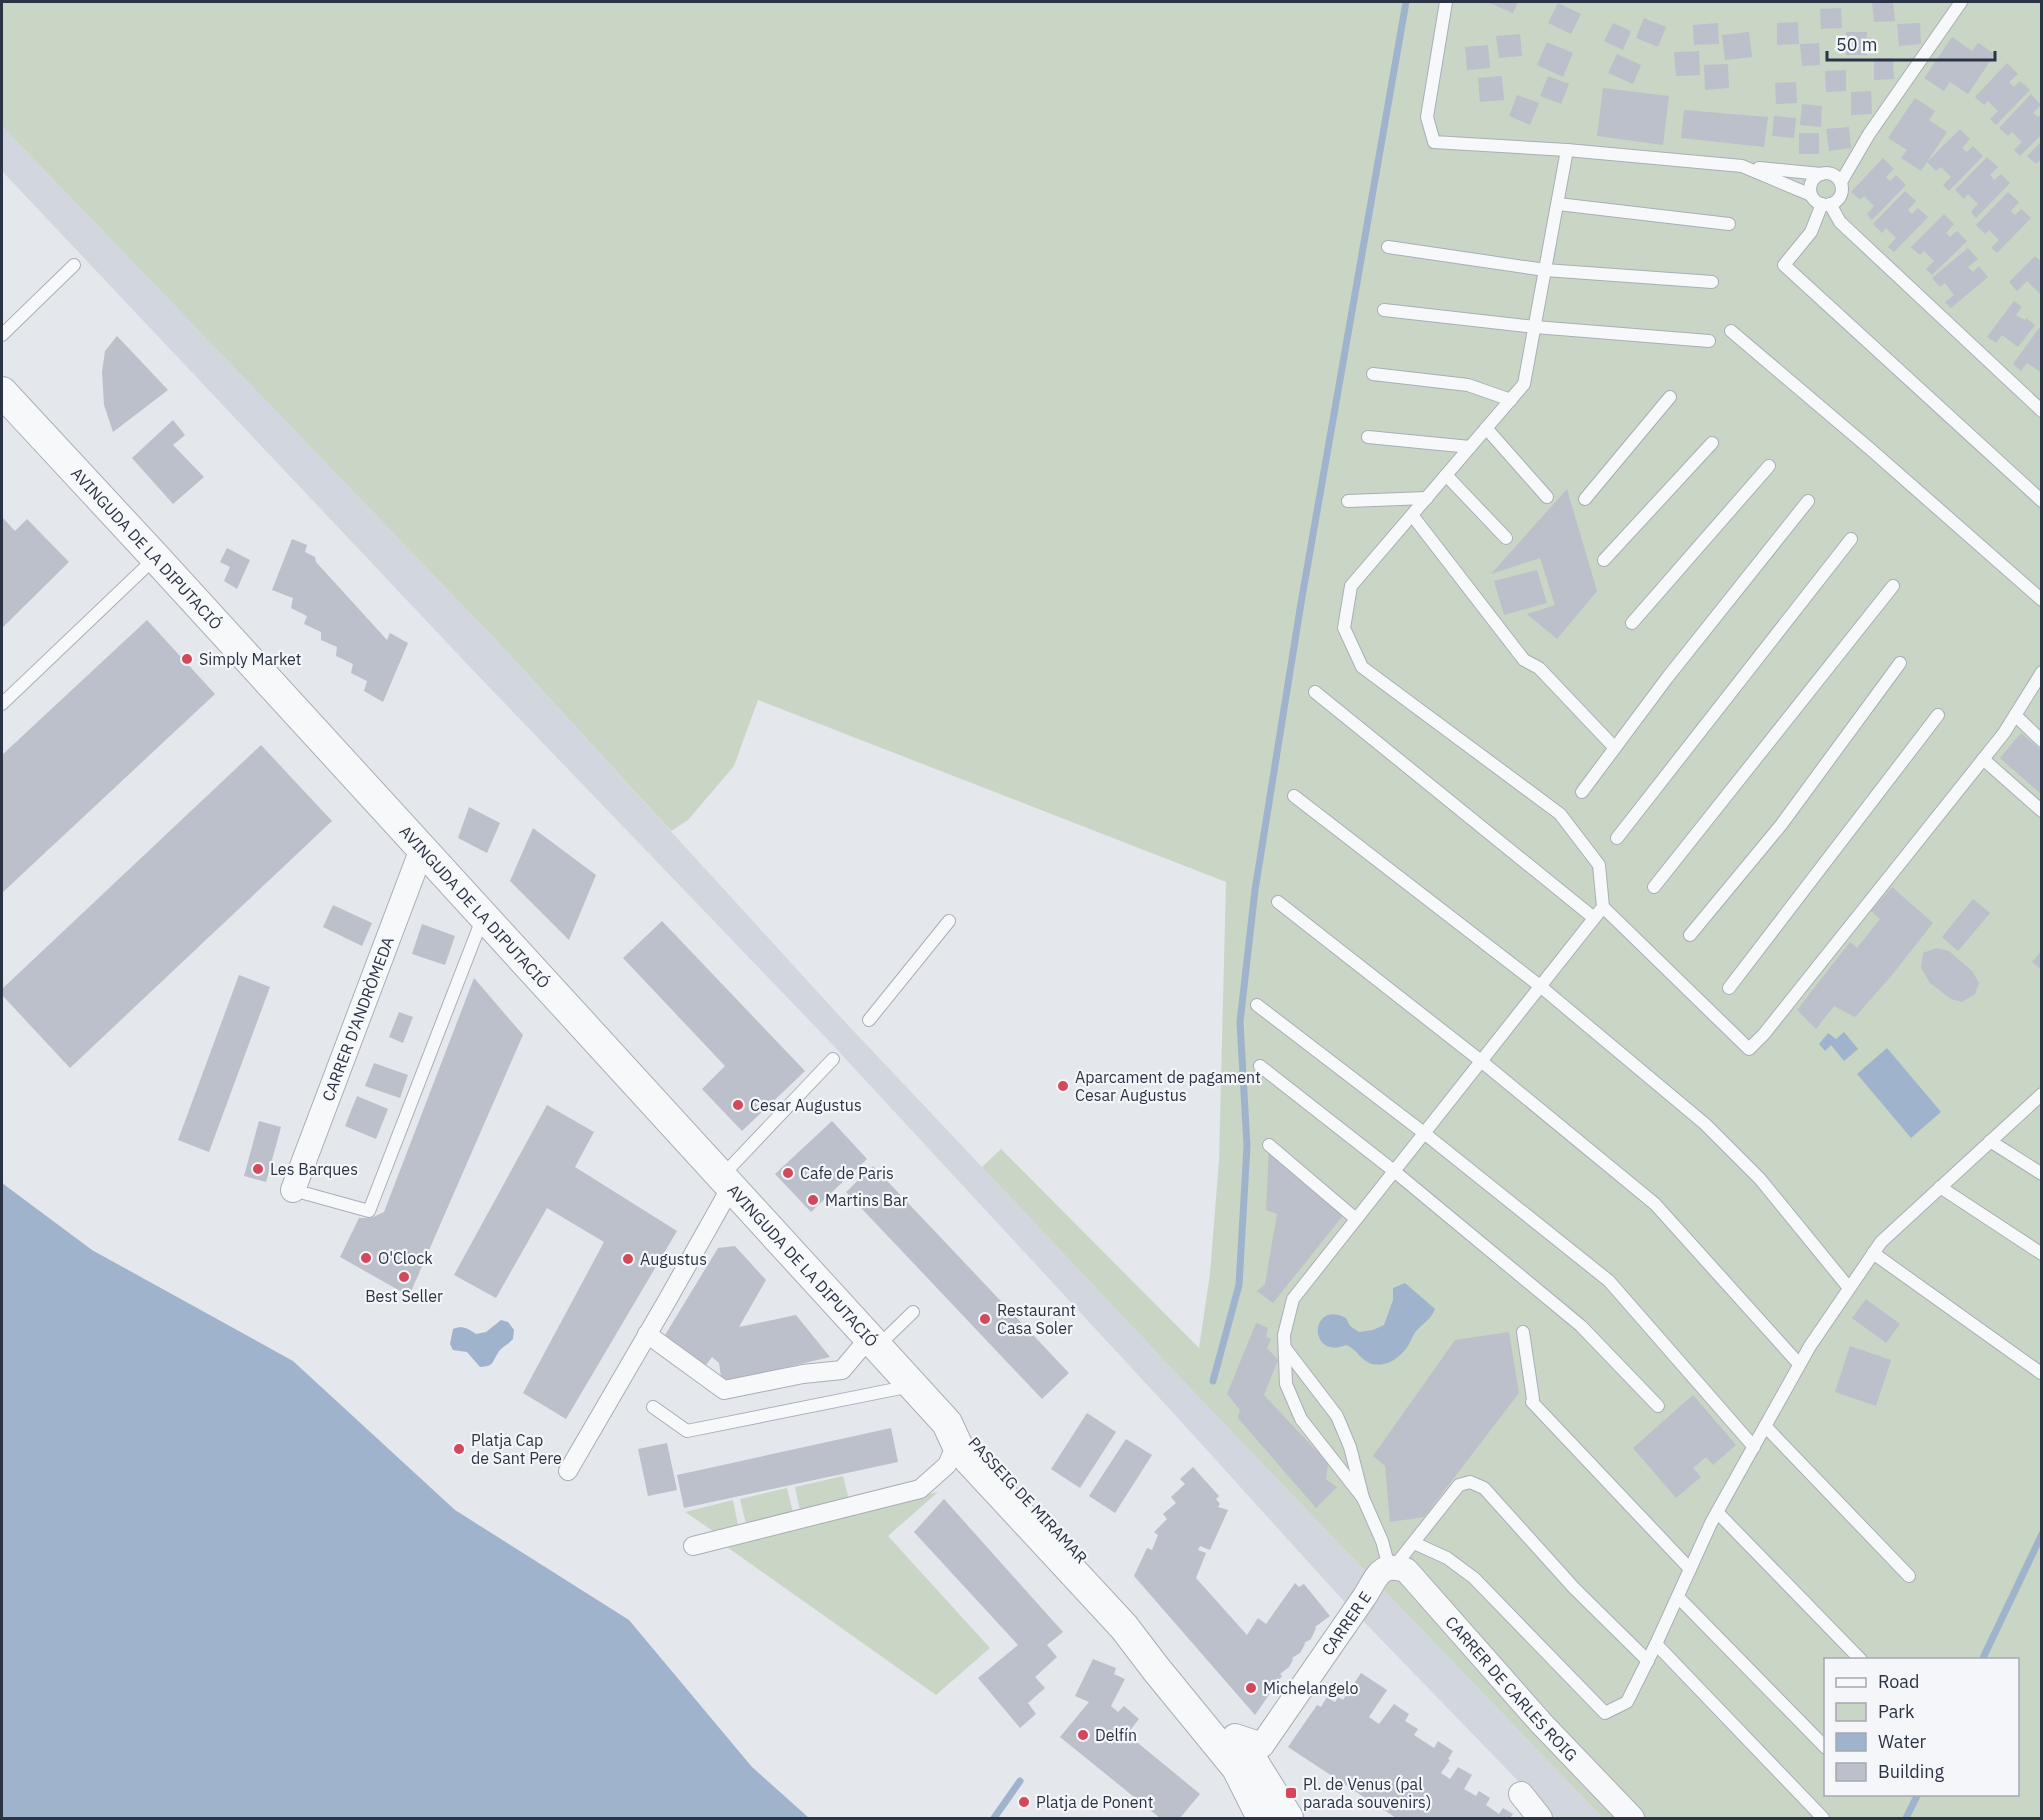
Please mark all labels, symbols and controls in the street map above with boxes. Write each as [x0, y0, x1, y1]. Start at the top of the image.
scale bar [1827, 24, 1995, 62]
text: 50 m [1836, 33, 1878, 56]
street label: AVINGUDA DE LA DIPUTACIÓ [67, 463, 227, 634]
place label: Simply Market [199, 649, 301, 669]
marker: Simply Market [180, 652, 194, 666]
street label: AVINGUDA DE LA DIPUTACIÓ [396, 821, 555, 992]
street label: CARRER D'ANDRÒMEDA [318, 934, 398, 1104]
place label: Aparcament de pagament Cesar Augustus [1075, 1067, 1261, 1105]
marker: Aparcament de pagament Cesar Augustus [1056, 1079, 1070, 1093]
place label: Cesar Augustus [750, 1095, 862, 1115]
marker: Cesar Augustus [731, 1098, 745, 1112]
place label: Les Barques [270, 1159, 358, 1179]
marker: Les Barques [251, 1162, 265, 1176]
place label: Cafe de Paris [800, 1163, 894, 1183]
marker: Cafe de Paris [781, 1166, 795, 1180]
street label: AVINGUDA DE LA DIPUTACIÓ [723, 1180, 883, 1351]
place label: Martins Bar [825, 1190, 908, 1210]
marker: Martins Bar [806, 1193, 820, 1207]
place label: O'Clock [378, 1248, 433, 1268]
place label: Augustus [640, 1249, 707, 1269]
marker: O'Clock [359, 1251, 373, 1265]
marker: Augustus [621, 1252, 635, 1266]
marker: Best Seller [397, 1270, 411, 1284]
place label: Best Seller [365, 1286, 443, 1306]
place label: Restaurant Casa Soler [997, 1300, 1076, 1338]
marker: Restaurant Casa Soler [978, 1312, 992, 1326]
place label: Platja Cap de Sant Pere [471, 1430, 562, 1468]
street label: PASSEIG DE MIRAMAR [964, 1433, 1092, 1567]
marker: Platja Cap de Sant Pere [452, 1442, 466, 1456]
street label: CARRER E [1317, 1587, 1375, 1659]
street label: CARRER DE CARLES ROIG [1441, 1612, 1582, 1765]
legend [1824, 1658, 2019, 1796]
text: Road [1878, 1670, 1919, 1693]
place label: Michelangelo [1263, 1678, 1358, 1698]
marker: Michelangelo [1244, 1681, 1258, 1695]
text: Park [1878, 1700, 1915, 1723]
place label: Delfín [1095, 1725, 1137, 1745]
marker: Delfín [1076, 1728, 1090, 1742]
text: Water [1878, 1730, 1927, 1753]
text: Building [1878, 1760, 1945, 1783]
place label: Pl. de Venus (pal parada souvenirs) [1303, 1774, 1431, 1812]
marker: Pl. de Venus (pal parada souvenirs) [1284, 1786, 1298, 1800]
place label: Platja de Ponent [1036, 1792, 1153, 1812]
marker: Platja de Ponent [1017, 1795, 1031, 1809]

